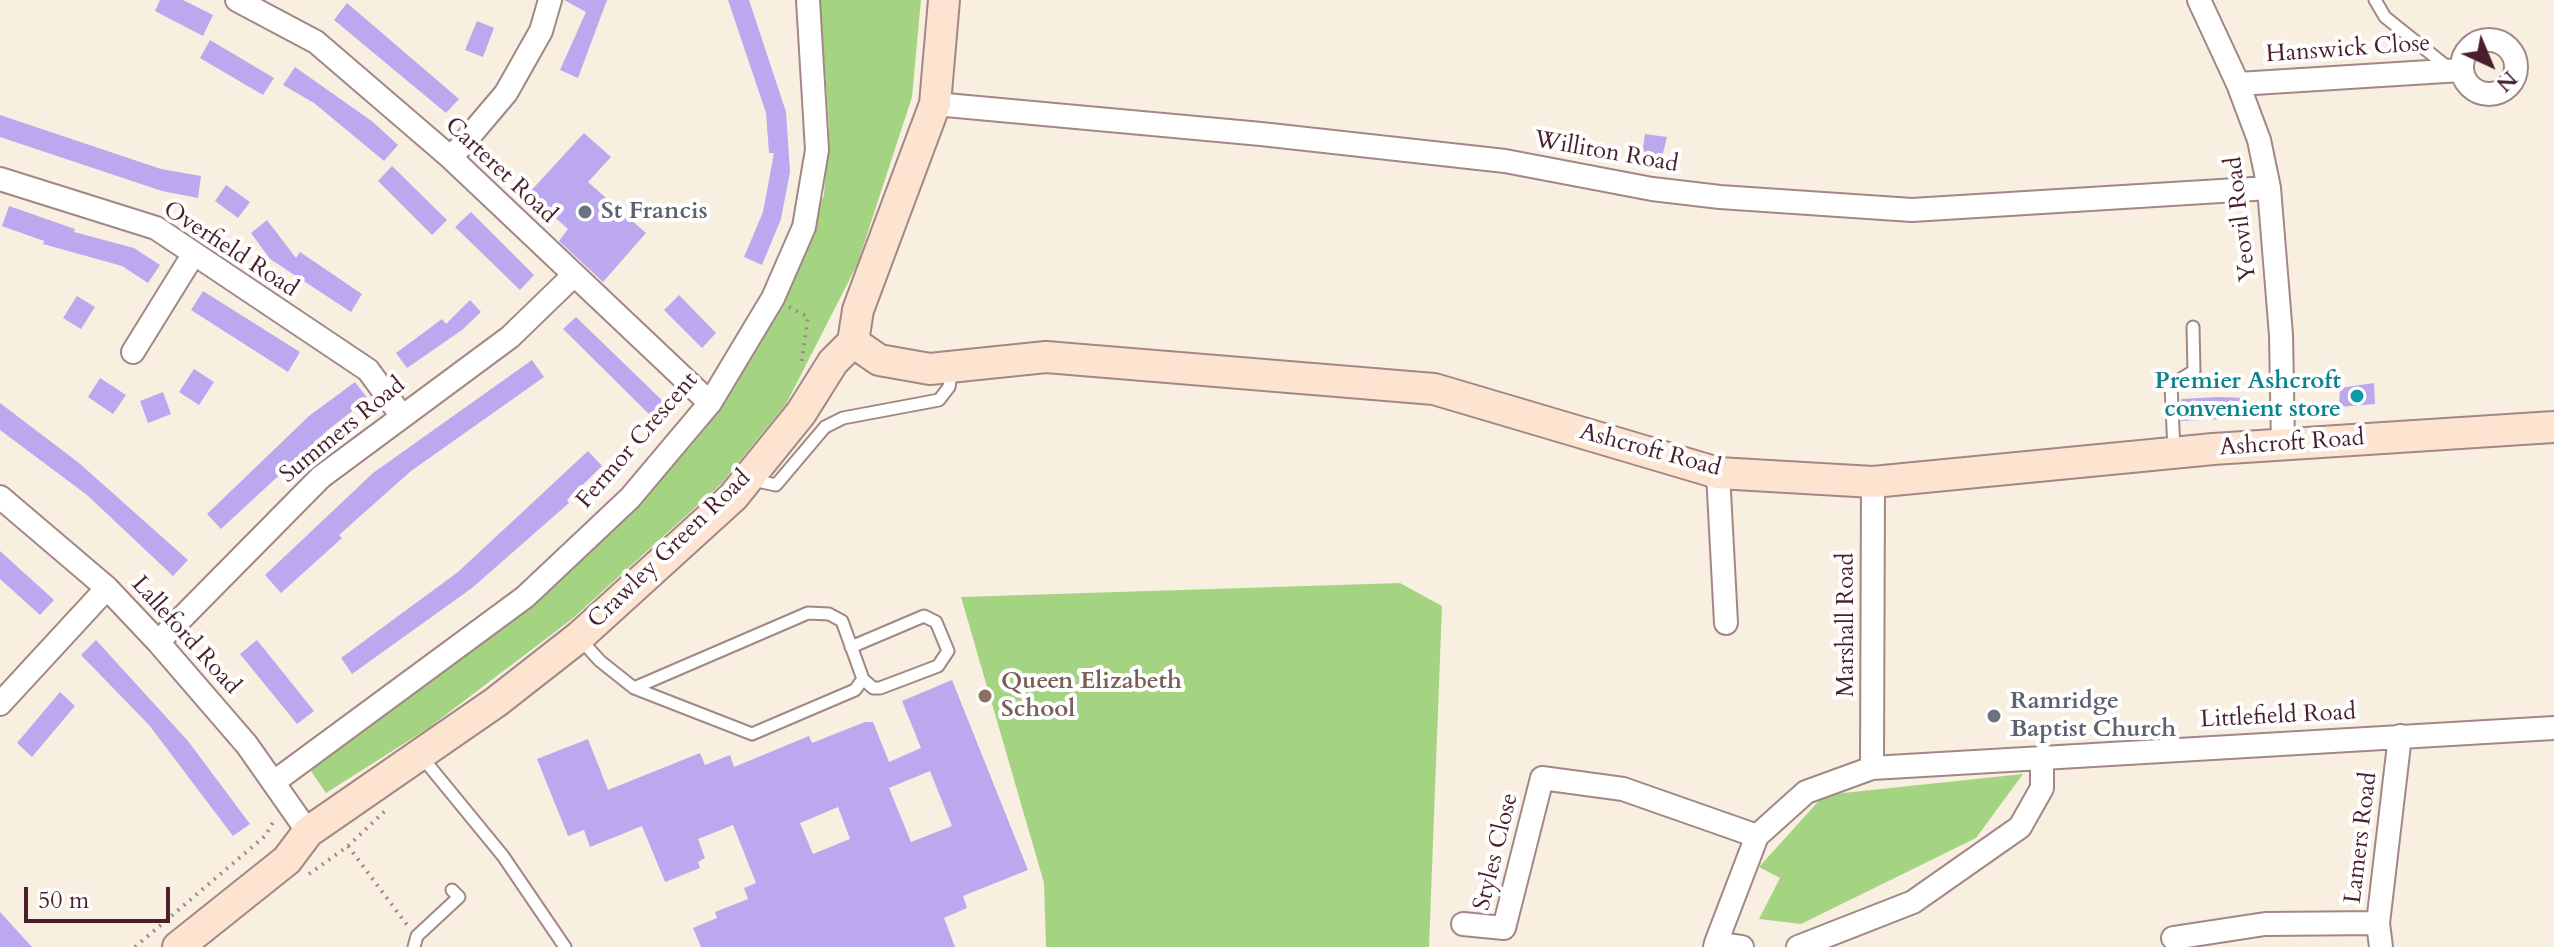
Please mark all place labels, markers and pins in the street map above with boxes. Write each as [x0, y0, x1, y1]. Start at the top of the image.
place label: St Francis [601, 198, 708, 226]
marker: St Francis [576, 203, 594, 221]
place label: Premier Ashcroft convenient store [2155, 368, 2341, 424]
marker: Premier Ashcroft convenient store [2348, 387, 2366, 405]
place label: Queen Elizabeth School [1001, 668, 1182, 724]
marker: Queen Elizabeth School [976, 687, 994, 705]
place label: Ramridge Baptist Church [2010, 688, 2176, 744]
marker: Ramridge Baptist Church [1985, 707, 2003, 725]

